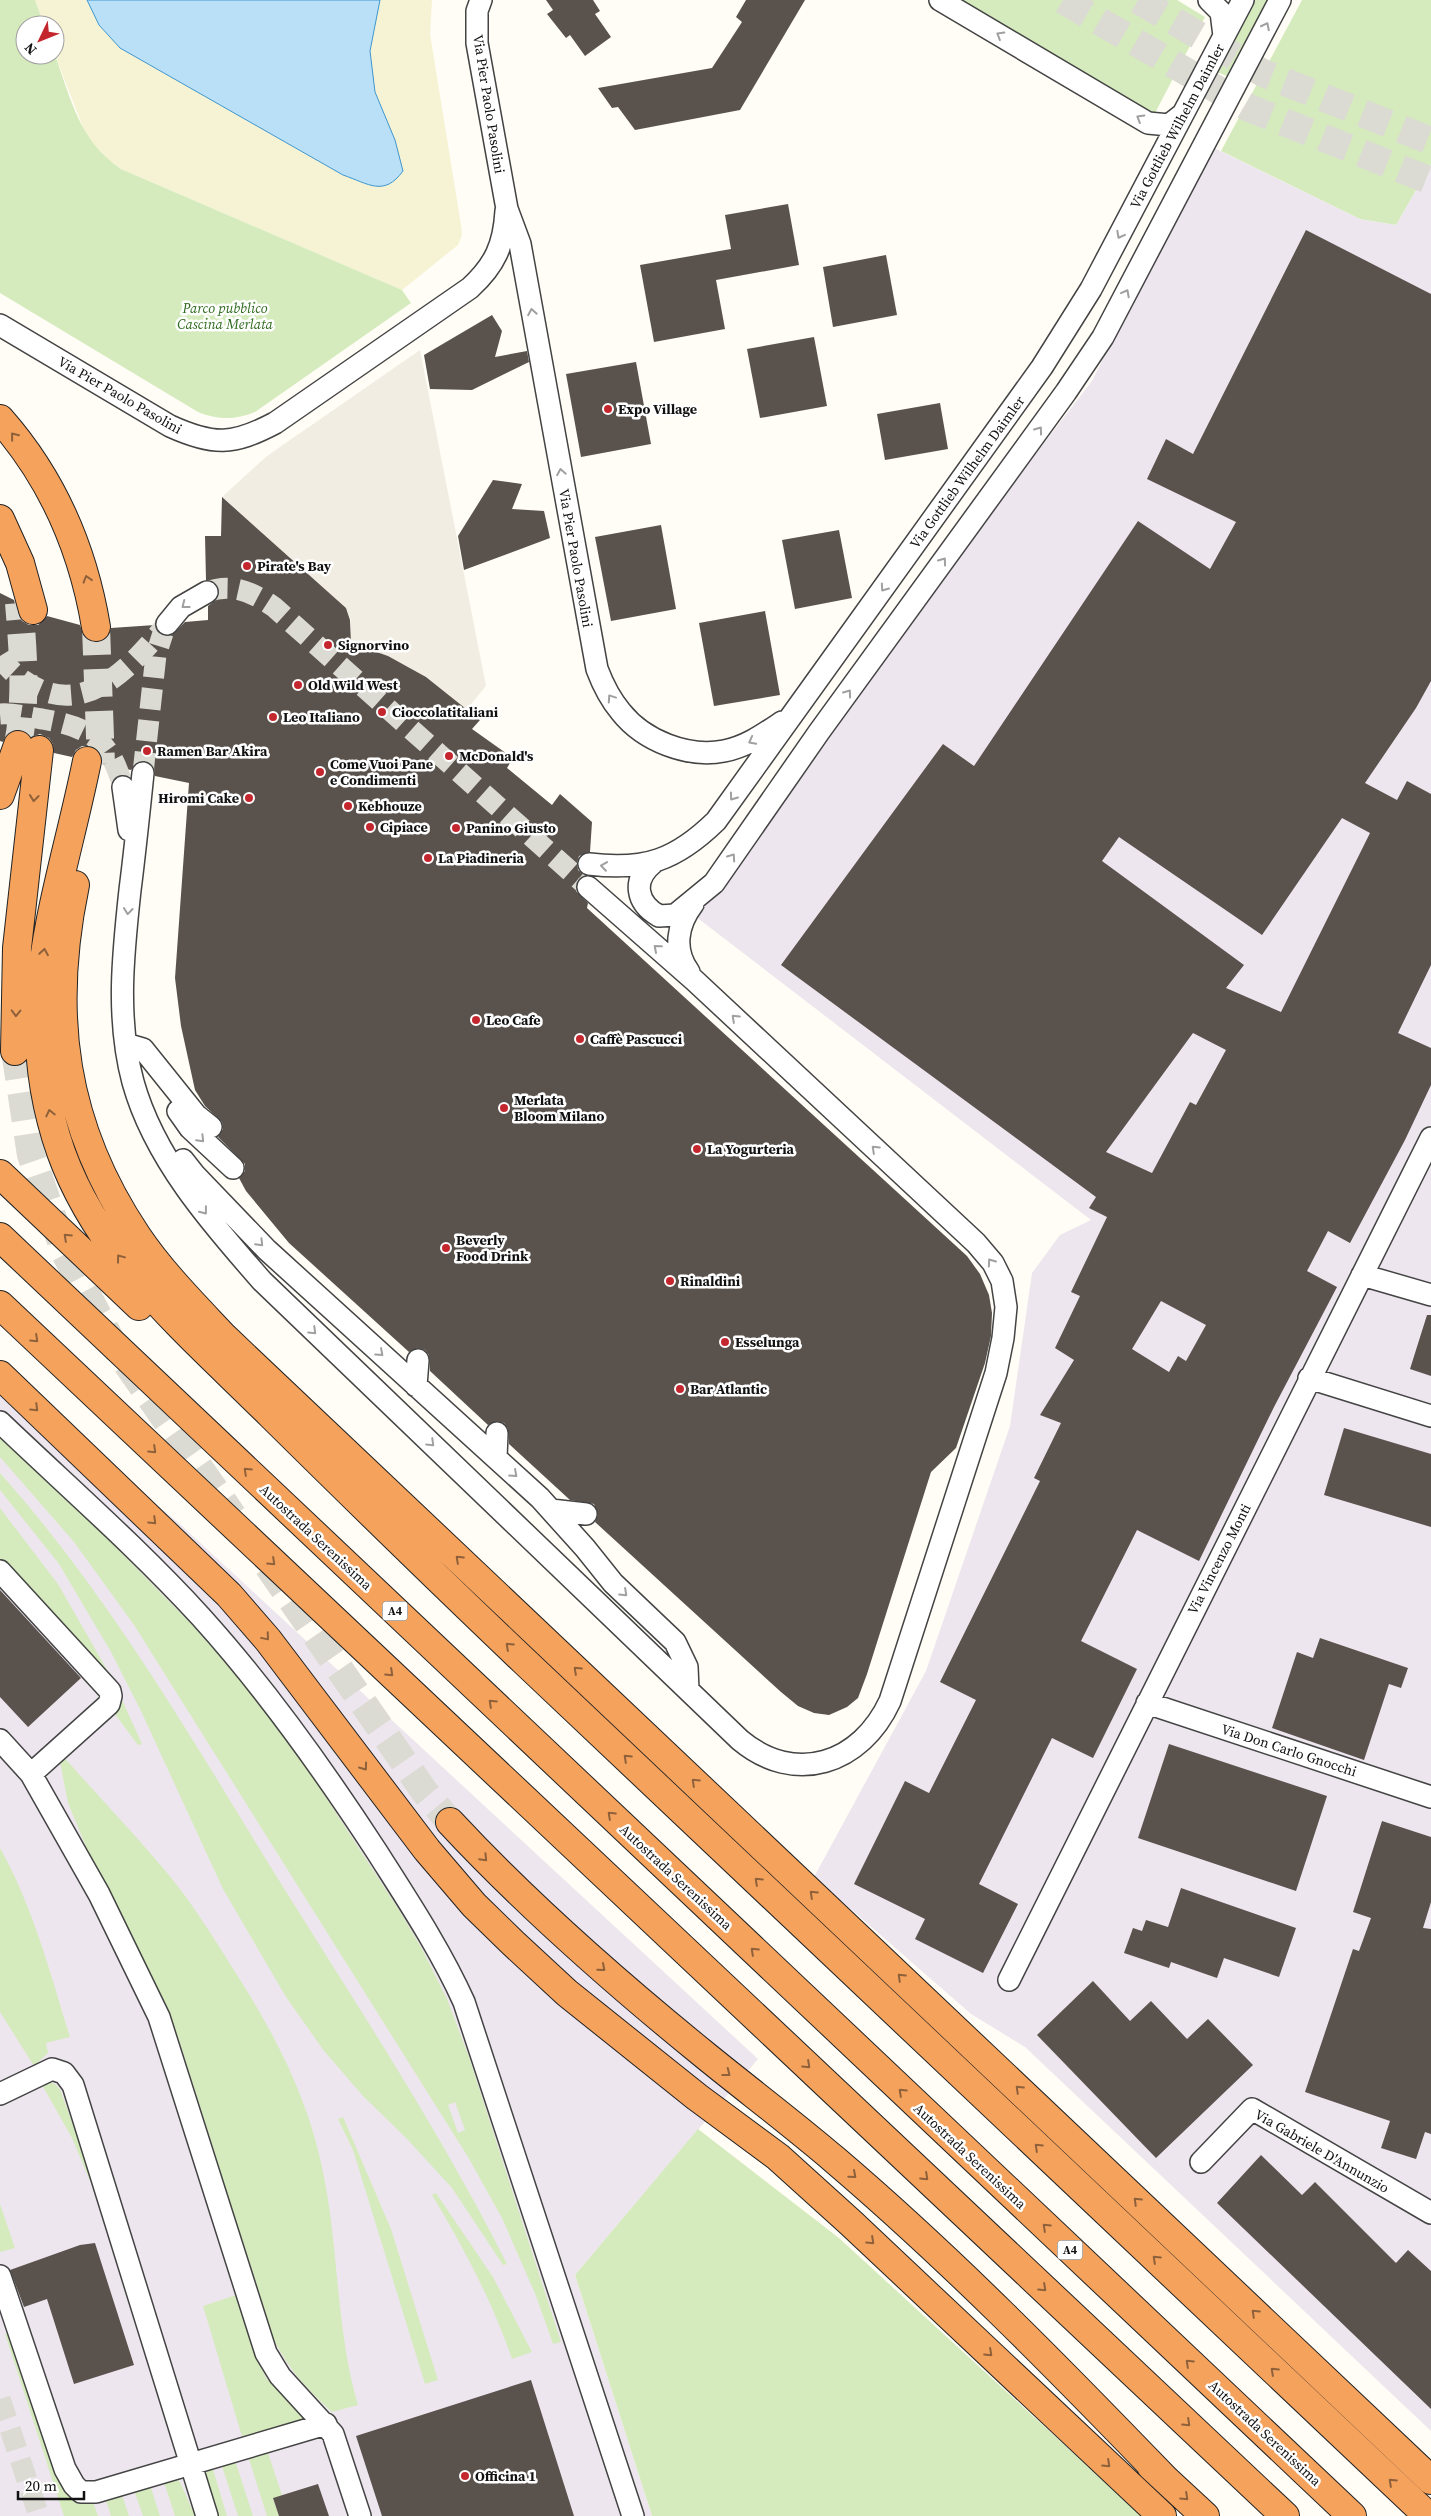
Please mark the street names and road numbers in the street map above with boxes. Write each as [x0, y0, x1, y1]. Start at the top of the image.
street label: Via Pier Paolo Pasolini [468, 33, 510, 175]
street label: Via Gottlieb Wilhelm Daimler [1125, 40, 1229, 212]
street label: Via Pier Paolo Pasolini [54, 351, 186, 439]
street label: Via Gottlieb Wilhelm Daimler [905, 392, 1029, 552]
street label: Via Pier Paolo Pasolini [554, 487, 598, 629]
street label: Autostrada Serenissima [255, 1480, 377, 1595]
street label: Via Vincenzo Monti [1182, 1500, 1256, 1618]
road number: A4 [382, 1602, 408, 1620]
street label: Via Don Carlo Gnocchi [1219, 1719, 1359, 1781]
street label: Autostrada Serenissima [615, 1820, 737, 1935]
street label: Autostrada Serenissima [909, 2099, 1031, 2214]
street label: Via Gabriele D'Annunzio [1251, 2104, 1393, 2198]
road number: A4 [1058, 2240, 1082, 2260]
street label: Autostrada Serenissima [1204, 2376, 1326, 2491]

